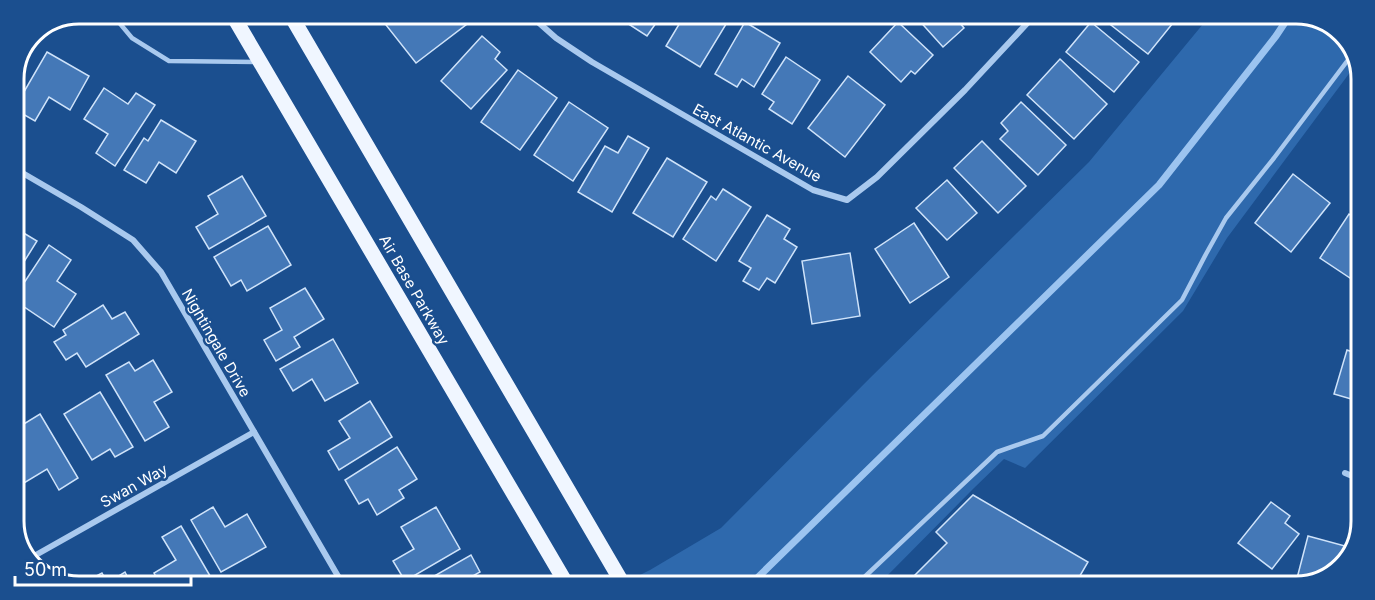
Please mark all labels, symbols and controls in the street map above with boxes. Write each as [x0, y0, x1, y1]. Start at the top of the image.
street label: East Atlantic Avenue [689, 99, 825, 186]
street label: Air Base Parkway [375, 231, 454, 349]
street label: Nightingale Drive [178, 285, 255, 400]
street label: Swan Way [97, 459, 171, 512]
scale bar [15, 549, 190, 587]
text: 50 m [24, 559, 67, 580]

